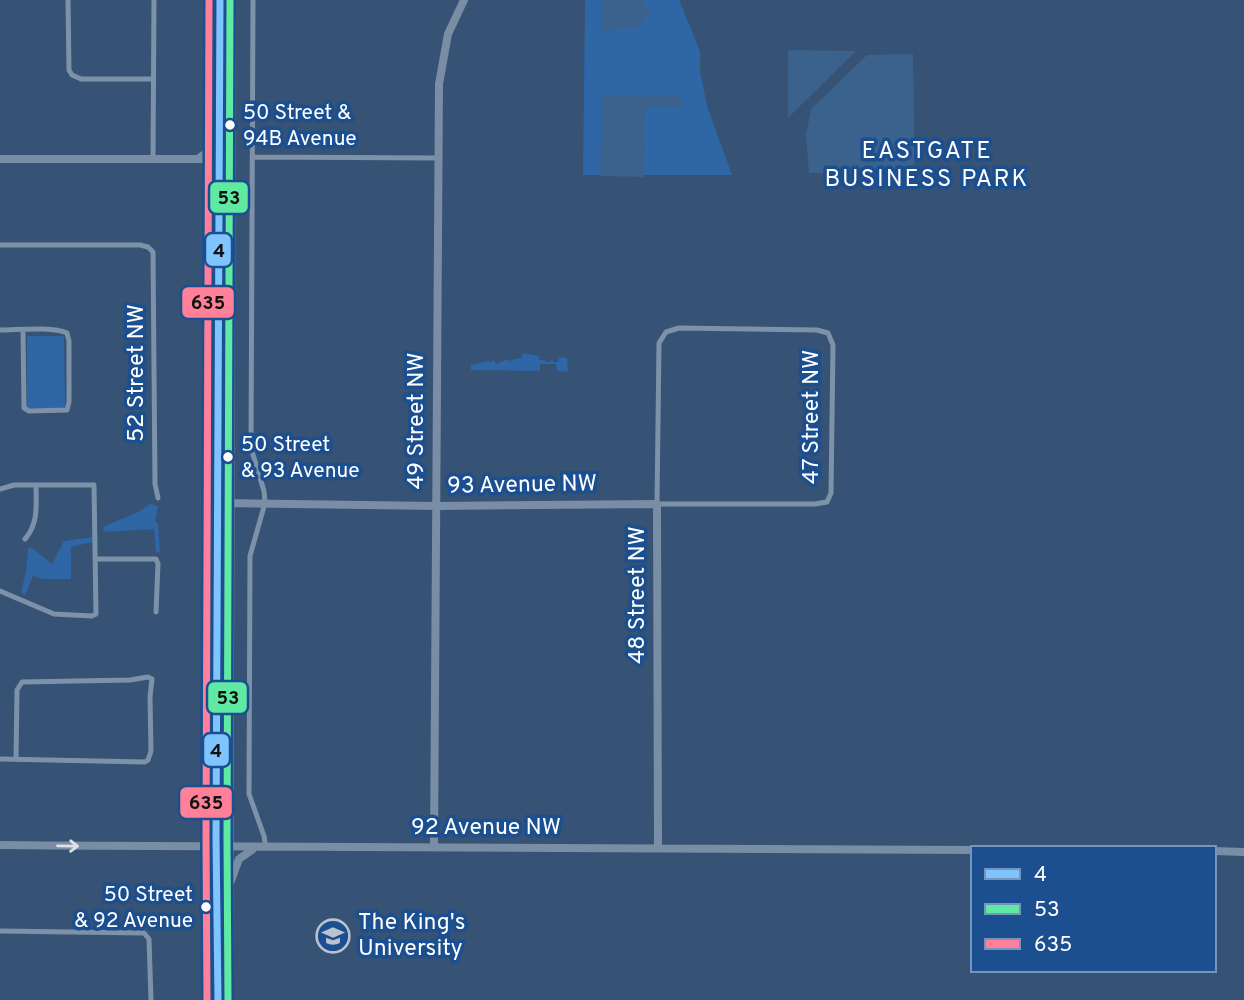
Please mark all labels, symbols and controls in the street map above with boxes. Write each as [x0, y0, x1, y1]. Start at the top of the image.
place label: 50 Street & 94B Avenue [243, 100, 357, 153]
marker: 50 Street & 94B Avenue [223, 118, 237, 132]
district label: EASTGATE BUSINESS PARK [825, 137, 1029, 195]
line badge: 53 [209, 181, 249, 214]
text: 53 [218, 187, 241, 211]
line badge: 4 [205, 233, 232, 267]
text: 4 [213, 240, 225, 264]
line badge: 635 [181, 286, 235, 319]
text: 635 [191, 292, 225, 316]
street label: 52 Street NW [123, 304, 152, 442]
street label: 47 Street NW [798, 350, 827, 484]
street label: 49 Street NW [403, 352, 432, 490]
place label: 50 Street & 93 Avenue [241, 432, 360, 485]
marker: 50 Street & 93 Avenue [221, 450, 235, 464]
street label: 93 Avenue NW [447, 470, 597, 502]
street label: 48 Street NW [624, 526, 653, 664]
line badge: 53 [207, 681, 248, 714]
text: 53 [217, 687, 240, 711]
line badge: 4 [203, 733, 230, 767]
text: 4 [210, 740, 222, 764]
line badge: 635 [179, 786, 233, 819]
text: 635 [189, 792, 223, 816]
street label: 92 Avenue NW [411, 814, 561, 843]
one-way arrow [56, 839, 79, 853]
legend [971, 846, 1216, 972]
text: 4 [1034, 862, 1047, 889]
place label: 50 Street & 92 Avenue [74, 882, 193, 935]
text: 53 [1034, 897, 1060, 924]
marker: 50 Street & 92 Avenue [199, 900, 213, 914]
place label: The King's University [358, 909, 465, 964]
school or university icon: The King's University [314, 917, 352, 955]
text: 635 [1034, 932, 1072, 959]

